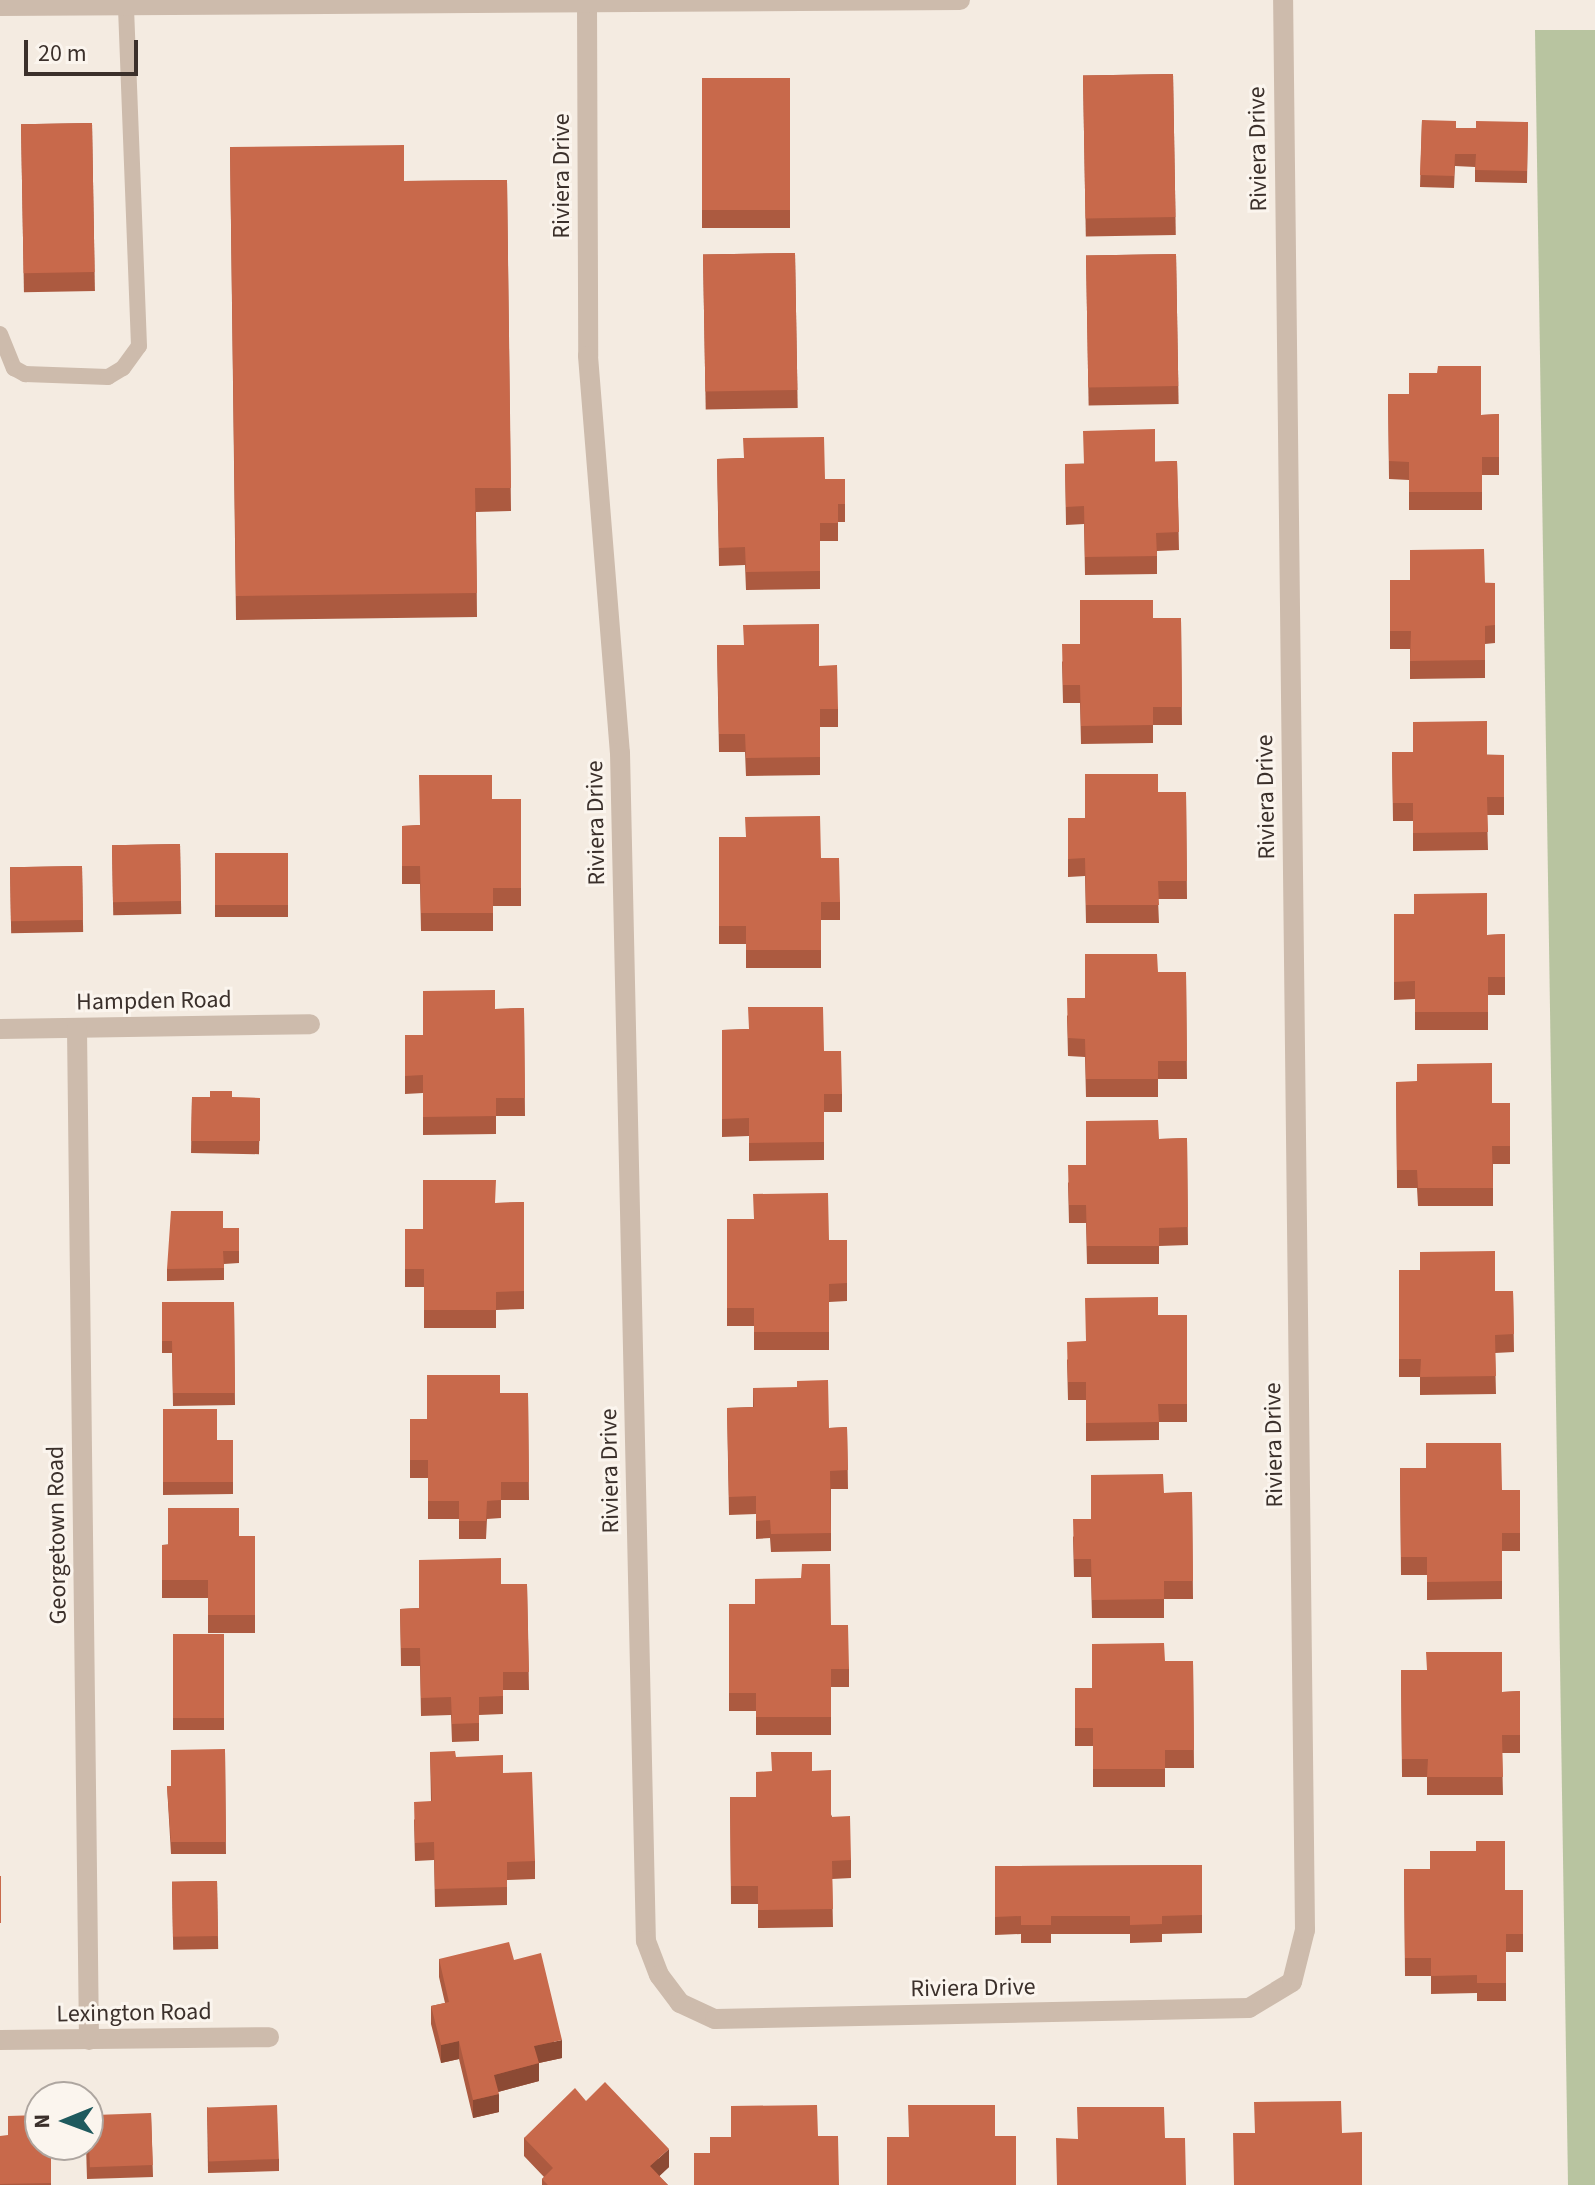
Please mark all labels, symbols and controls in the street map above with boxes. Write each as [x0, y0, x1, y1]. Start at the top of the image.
scale bar [28, 24, 142, 74]
text: 20 m [38, 36, 87, 71]
street label: Riviera Drive [1243, 86, 1273, 212]
street label: Riviera Drive [548, 113, 576, 239]
street label: Riviera Drive [1251, 734, 1281, 860]
street label: Riviera Drive [581, 760, 611, 886]
street label: Hampden Road [76, 985, 232, 1017]
street label: Riviera Drive [1259, 1382, 1289, 1508]
street label: Riviera Drive [595, 1408, 625, 1534]
street label: Georgetown Road [41, 1445, 73, 1625]
street label: Riviera Drive [910, 1973, 1036, 2003]
street label: Lexington Road [56, 1997, 212, 2029]
north arrow [24, 2081, 104, 2161]
text: N [26, 2114, 58, 2129]

